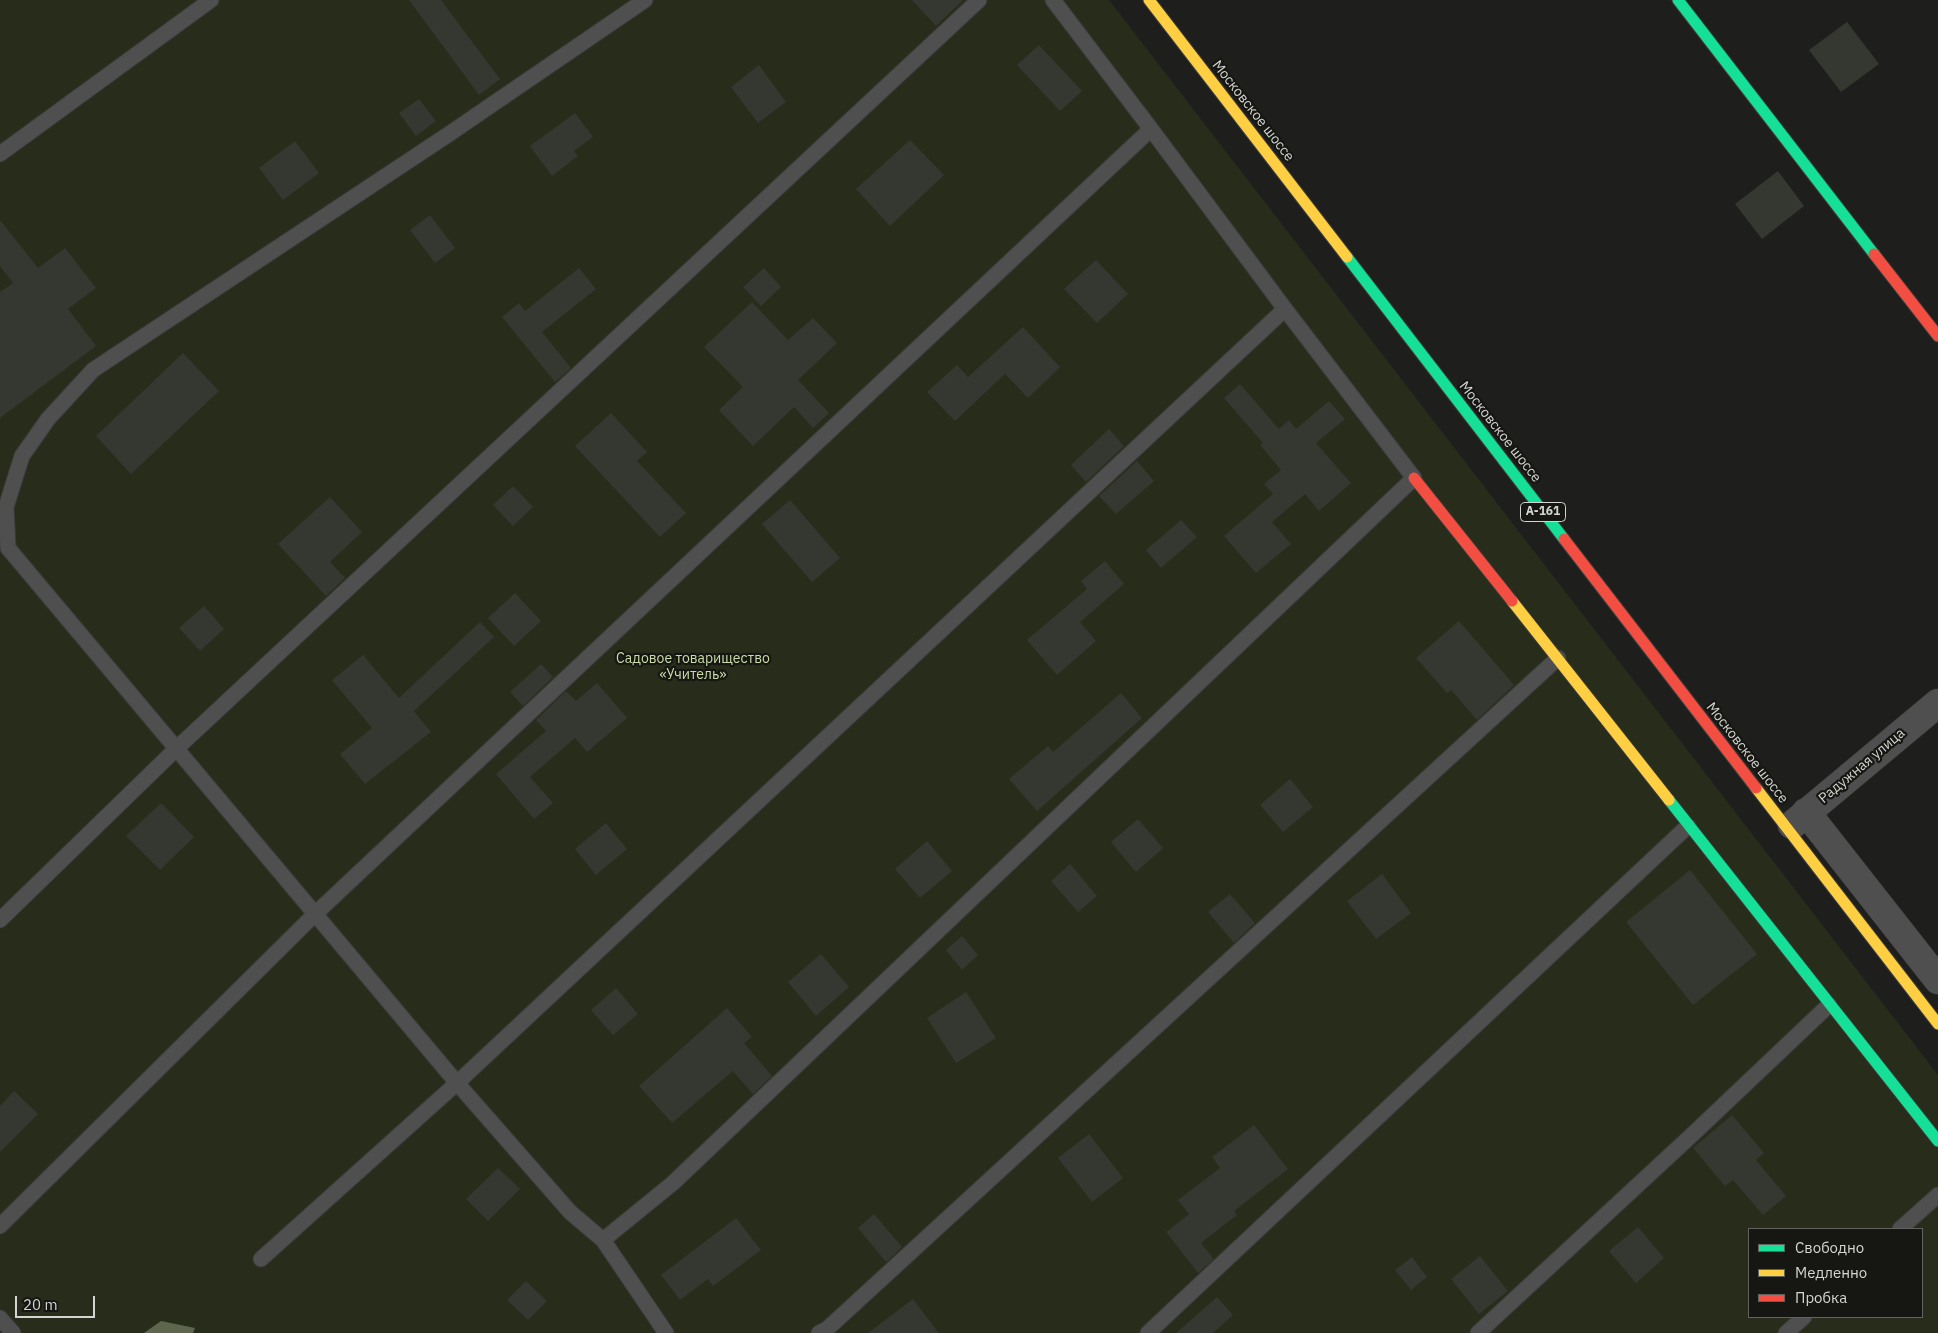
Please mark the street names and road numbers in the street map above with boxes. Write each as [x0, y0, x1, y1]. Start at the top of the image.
street label: Московское шоссе [1208, 57, 1298, 165]
street label: Московское шоссе [1455, 378, 1545, 486]
road number: А-161 [1520, 502, 1566, 522]
street label: Московское шоссе [1702, 699, 1792, 807]
street label: Радужная улица [1815, 725, 1909, 807]

